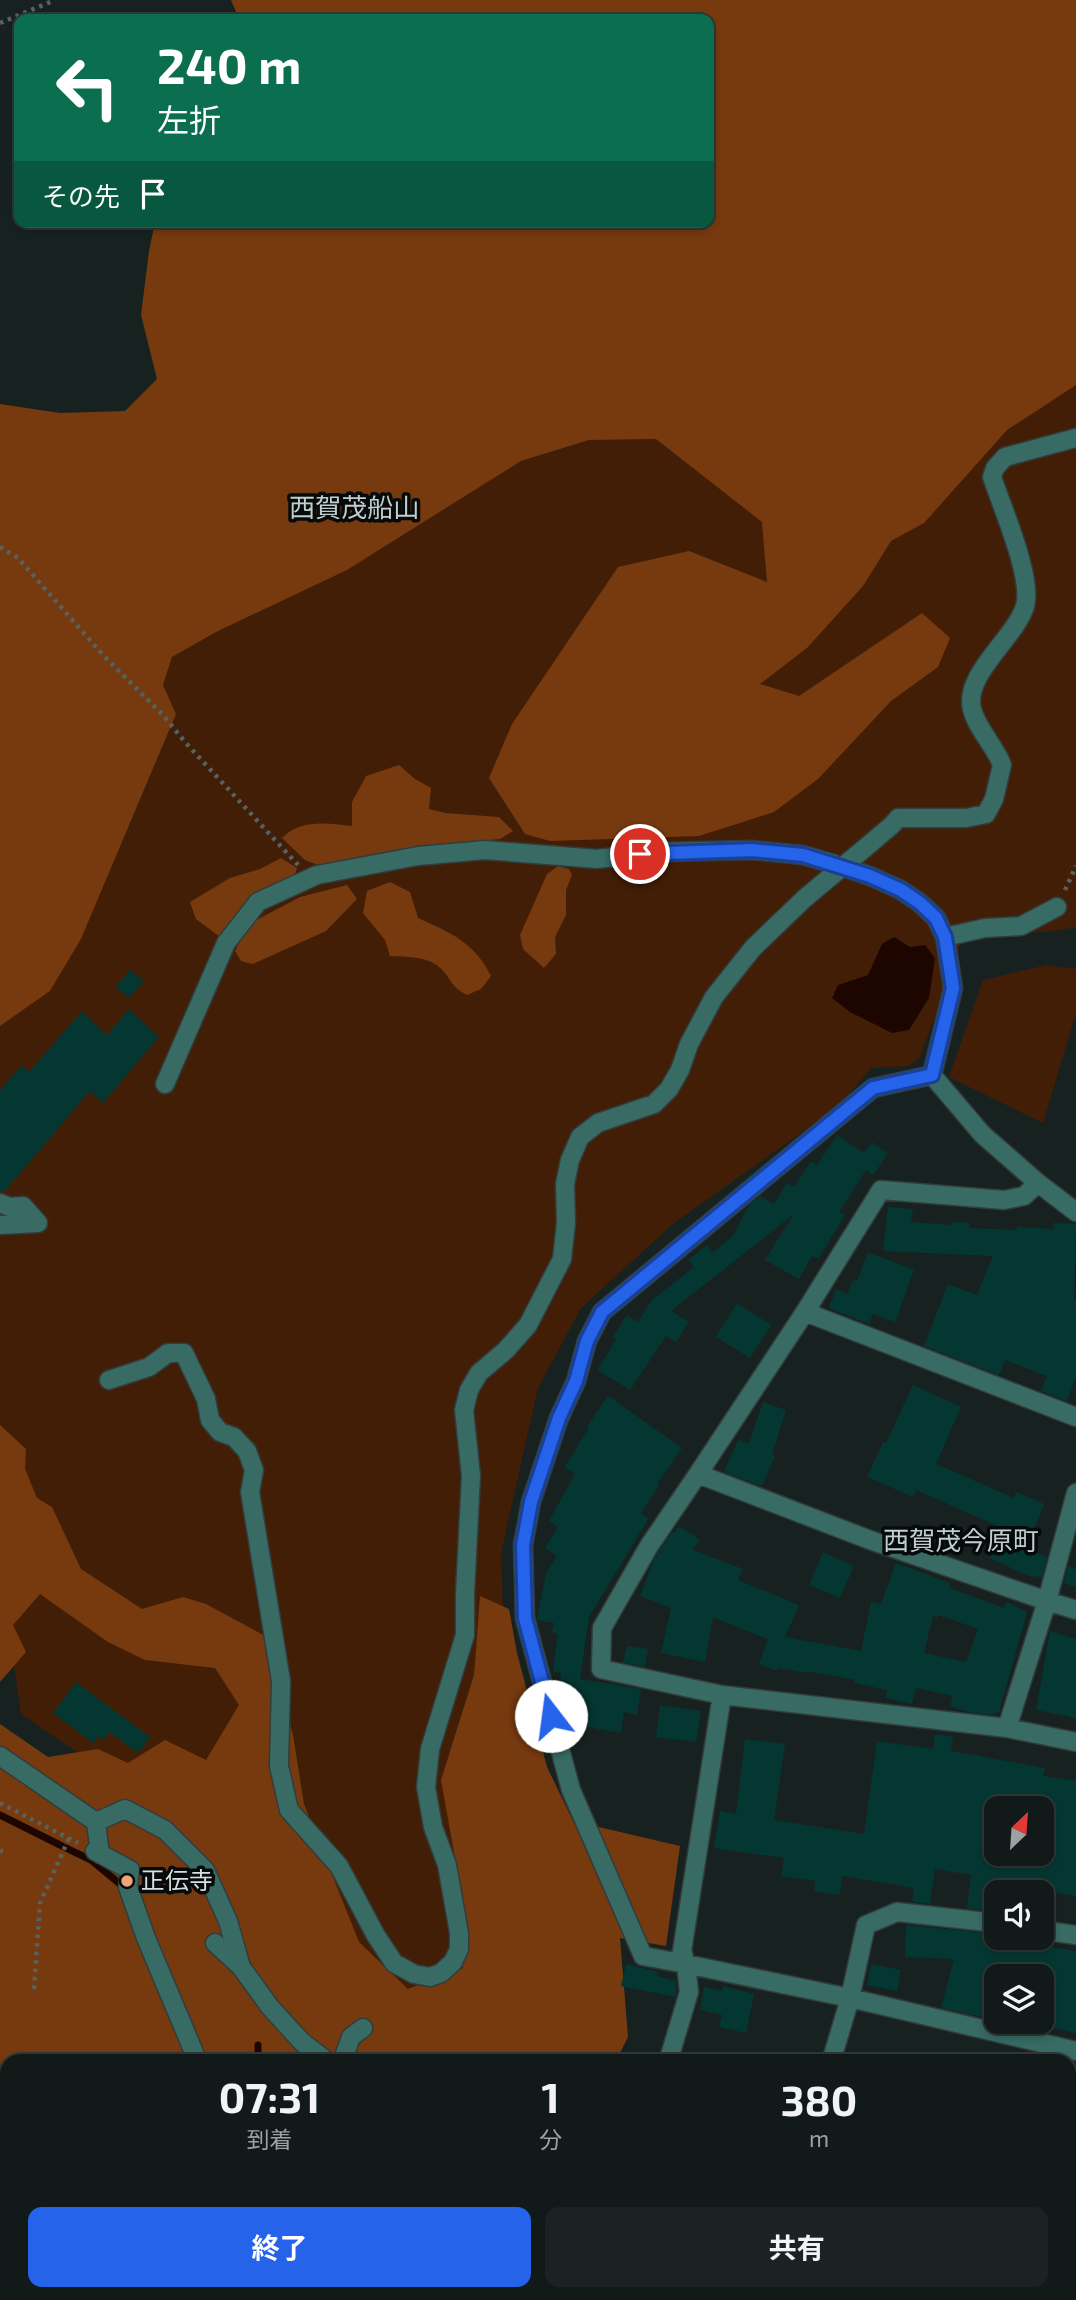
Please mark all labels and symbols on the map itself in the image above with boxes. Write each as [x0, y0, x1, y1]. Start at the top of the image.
district label: 西賀茂船山 [289, 491, 419, 522]
pin [610, 824, 670, 884]
district label: 西賀茂今原町 [883, 1524, 1039, 1555]
position arrow [514, 1679, 588, 1753]
north arrow [984, 1796, 1054, 1866]
place label: 正伝寺 [141, 1865, 213, 1894]
marker: 正伝寺 [119, 1873, 135, 1889]

